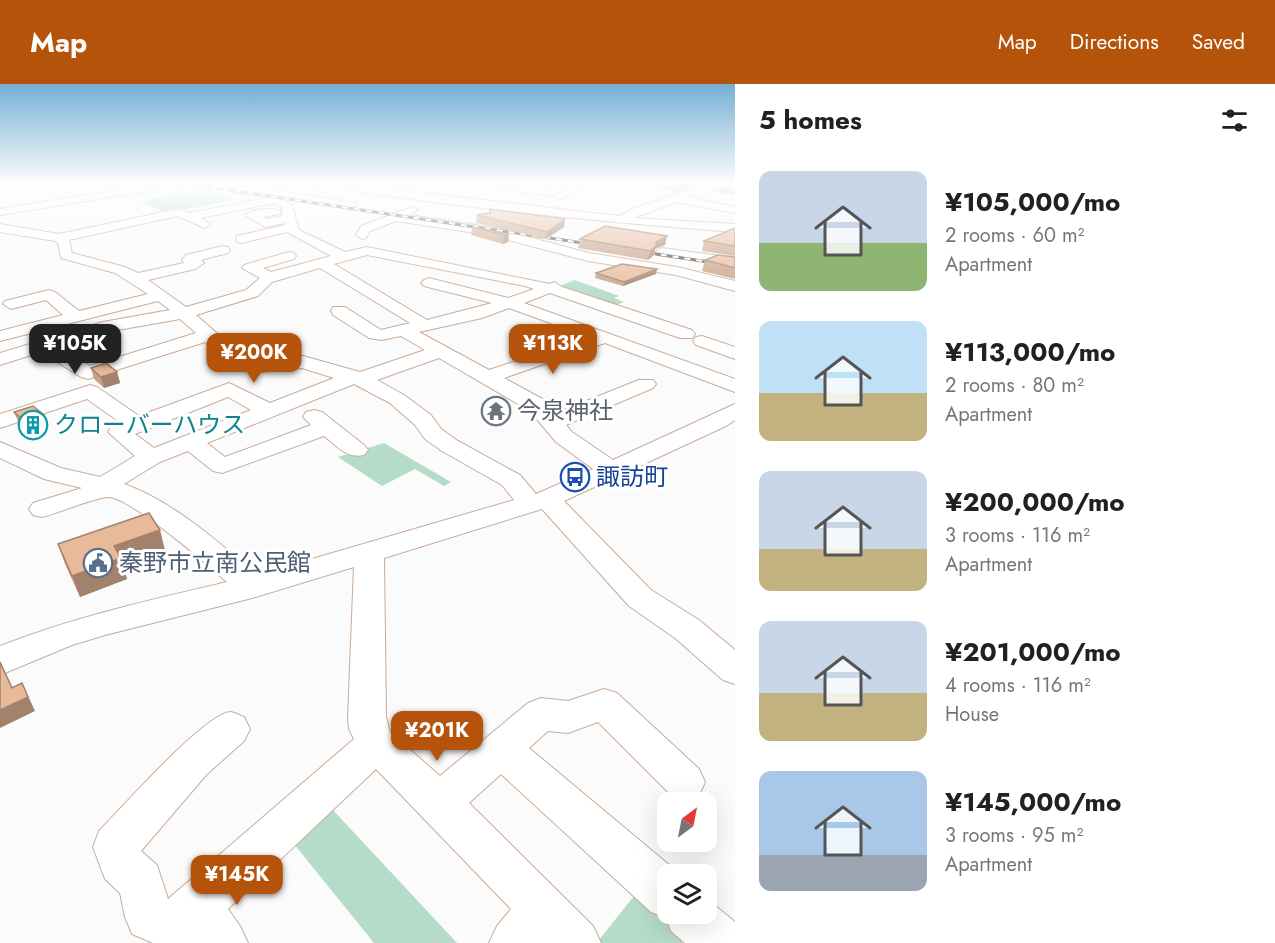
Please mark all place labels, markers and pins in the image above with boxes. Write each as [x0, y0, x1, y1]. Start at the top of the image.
pin: ¥105K [33, 324, 117, 375]
pin: ¥113K [511, 324, 595, 375]
pin: ¥200K [212, 333, 296, 384]
place label: 今泉神社 [517, 393, 613, 428]
temple icon: 今泉神社 [480, 395, 512, 427]
place label: クローバーハウス [54, 407, 245, 442]
building icon: クローバーハウス [17, 409, 49, 441]
place label: 諏訪町 [596, 459, 668, 494]
bus stop icon: 諏訪町 [559, 461, 591, 493]
place label: 秦野市立南公民館 [119, 545, 311, 580]
public building icon: 秦野市立南公民館 [82, 547, 114, 579]
pin: ¥201K [395, 711, 479, 762]
pin: ¥145K [195, 855, 279, 906]

